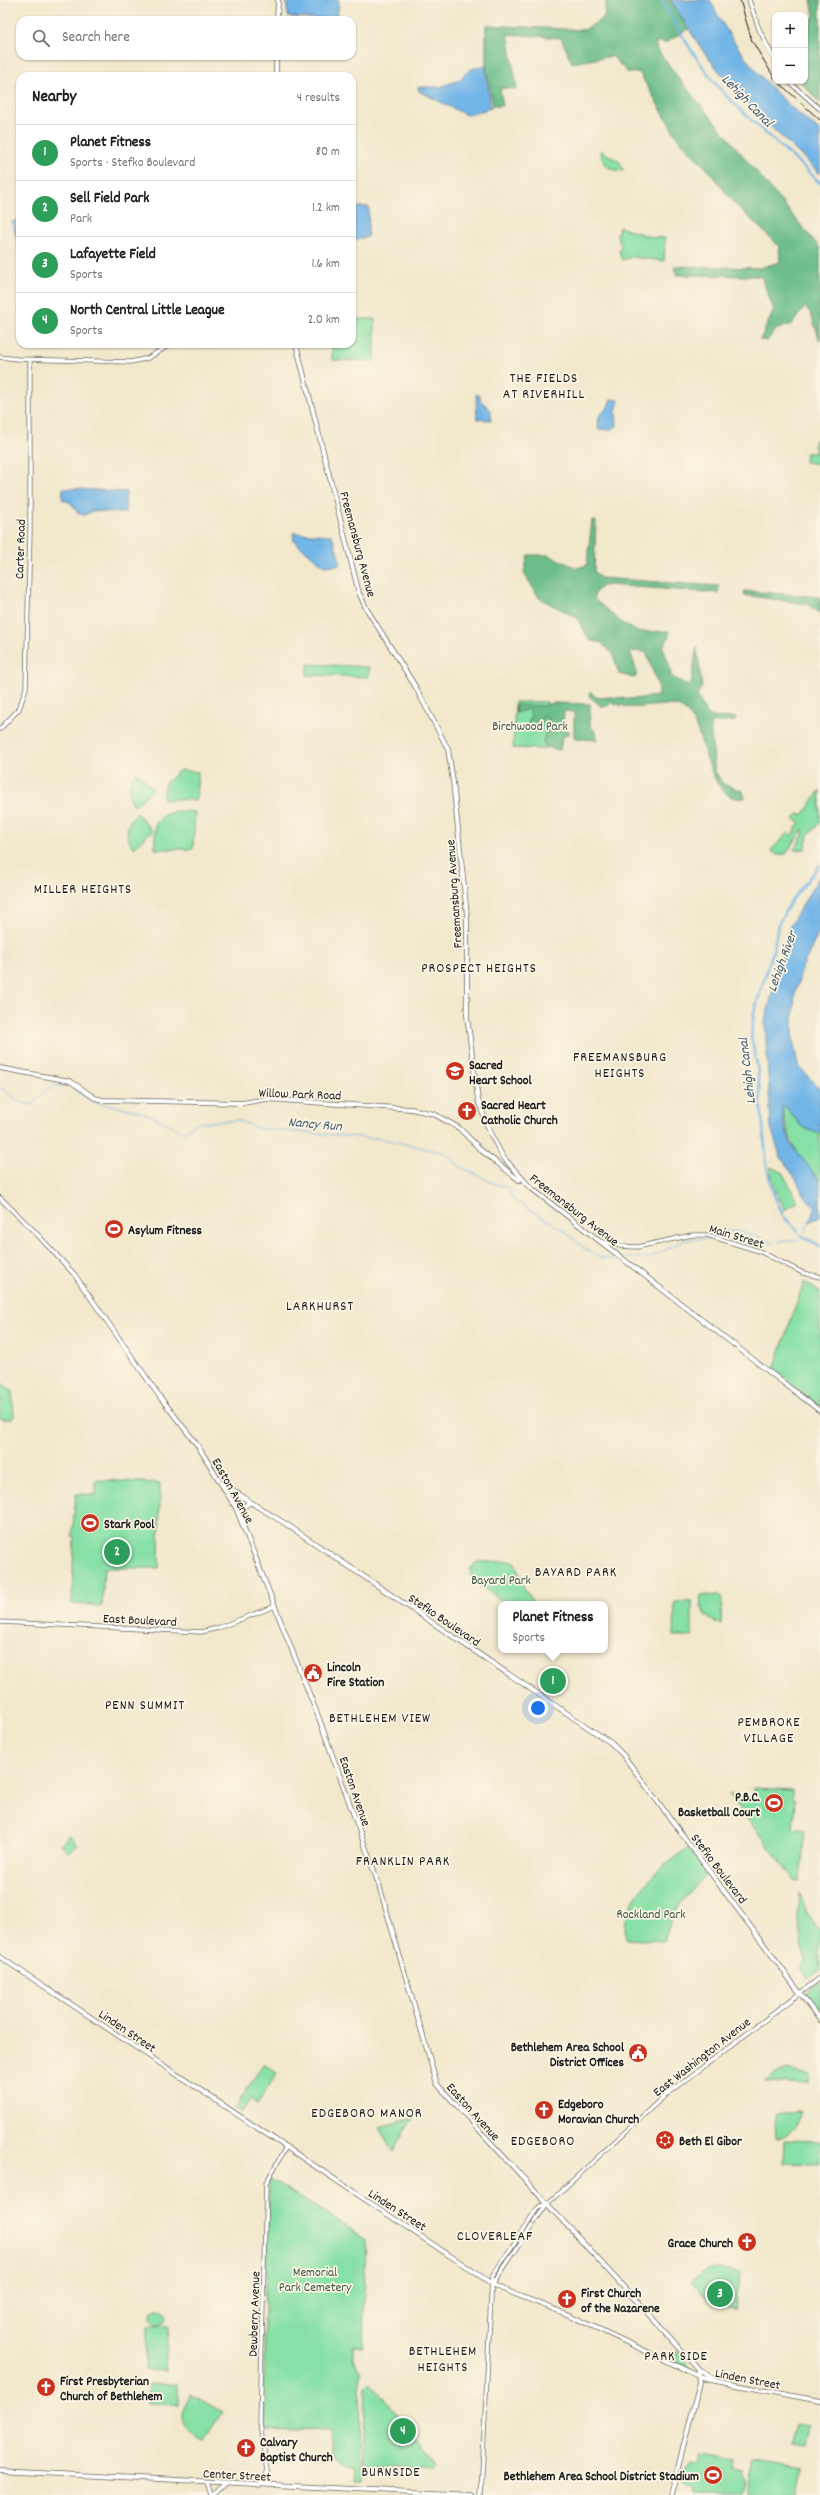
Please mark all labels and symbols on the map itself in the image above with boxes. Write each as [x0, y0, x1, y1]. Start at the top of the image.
water label: Lehigh Canal [716, 71, 778, 133]
district label: THE FIELDS AT RIVERHILL [503, 369, 585, 405]
street label: Freemansburg Avenue [333, 490, 380, 600]
street label: Carter Road [11, 519, 32, 579]
park label: Birchwood Park [492, 718, 568, 737]
street label: Freemansburg Avenue [442, 839, 469, 949]
district label: MILLER HEIGHTS [34, 880, 132, 900]
water label: Lehigh River [763, 927, 804, 995]
district label: PROSPECT HEIGHTS [421, 959, 537, 979]
water label: Lehigh Canal [734, 1035, 762, 1105]
district label: FREEMANSBURG HEIGHTS [573, 1048, 667, 1084]
place label: Sacred Heart School [469, 1057, 533, 1091]
school or university icon: Sacred Heart School [444, 1060, 466, 1082]
street label: Willow Park Road [258, 1085, 342, 1106]
place label: Sacred Heart Catholic Church [481, 1097, 558, 1131]
church icon: Sacred Heart Catholic Church [456, 1100, 478, 1122]
water label: Nancy Run [287, 1113, 343, 1137]
street label: Freemansburg Avenue [525, 1170, 622, 1252]
sports icon: Asylum Fitness [103, 1218, 125, 1240]
street label: Main Street [706, 1220, 766, 1255]
place label: Asylum Fitness [128, 1222, 203, 1241]
district label: LARKHURST [286, 1297, 354, 1317]
street label: Easton Avenue [206, 1455, 258, 1528]
sports icon: Stark Pool [79, 1512, 101, 1534]
place label: Stark Pool [104, 1516, 155, 1535]
pin: 2 [104, 1537, 130, 1567]
district label: BAYARD PARK [535, 1563, 617, 1583]
park label: Bayard Park [471, 1572, 531, 1591]
street label: Stefko Boulevard [404, 1590, 484, 1652]
street label: East Boulevard [102, 1610, 177, 1633]
place label: Lincoln Fire Station [327, 1659, 384, 1693]
public building icon: Lincoln Fire Station [302, 1662, 324, 1684]
pin: 1 [540, 1666, 566, 1696]
district label: PENN SUMMIT [105, 1696, 185, 1716]
your location [528, 1698, 548, 1718]
district label: BETHLEHEM VIEW [329, 1709, 431, 1729]
district label: PEMBROKE VILLAGE [737, 1713, 801, 1749]
street label: Easton Avenue [333, 1754, 375, 1829]
place label: P.B.C. Basketball Court [678, 1789, 760, 1823]
sports icon: P.B.C. Basketball Court [763, 1792, 785, 1814]
street label: Stefko Boulevard [685, 1830, 751, 1909]
district label: FRANKLIN PARK [356, 1852, 450, 1872]
park label: Rockland Park [616, 1906, 686, 1925]
street label: Linden Street [94, 2006, 159, 2059]
street label: East Washington Avenue [650, 2014, 756, 2102]
place label: Bethlehem Area School District Offices [511, 2039, 625, 2073]
public building icon: Bethlehem Area School District Offices [627, 2042, 649, 2064]
street label: Easton Avenue [441, 2079, 504, 2146]
place label: Edgeboro Moravian Church [558, 2096, 639, 2130]
church icon: Edgeboro Moravian Church [533, 2099, 555, 2121]
district label: EDGEBORO MANOR [311, 2104, 423, 2124]
synagogue icon: Beth El Gibor [654, 2129, 676, 2151]
district label: EDGEBORO [511, 2132, 575, 2152]
place label: Beth El Gibor [679, 2133, 743, 2152]
street label: Linden Street [364, 2185, 430, 2237]
district label: CLOVERLEAF [457, 2227, 533, 2247]
church icon: Grace Church [736, 2231, 758, 2253]
place label: Grace Church [668, 2235, 733, 2254]
park label: Memorial Park Cemetery [279, 2264, 352, 2298]
street label: Dewberry Avenue [245, 2271, 266, 2357]
pin: 3 [707, 2279, 733, 2309]
place label: First Church of the Nazarene [581, 2285, 660, 2319]
church icon: First Church of the Nazarene [556, 2288, 578, 2310]
district label: BETHLEHEM HEIGHTS [409, 2342, 477, 2378]
district label: PARK SIDE [644, 2347, 708, 2367]
street label: Linden Street [713, 2365, 782, 2396]
place label: First Presbyterian Church of Bethlehem [60, 2373, 162, 2407]
church icon: First Presbyterian Church of Bethlehem [35, 2376, 57, 2398]
pin: 4 [390, 2416, 416, 2446]
place label: Calvary Baptist Church [260, 2434, 333, 2468]
church icon: Calvary Baptist Church [235, 2437, 257, 2459]
district label: BURNSIDE [361, 2463, 421, 2483]
sports icon: Bethlehem Area School District Stadium [702, 2464, 724, 2486]
street label: Center Street [202, 2465, 272, 2488]
place label: Bethlehem Area School District Stadium [504, 2468, 699, 2487]

